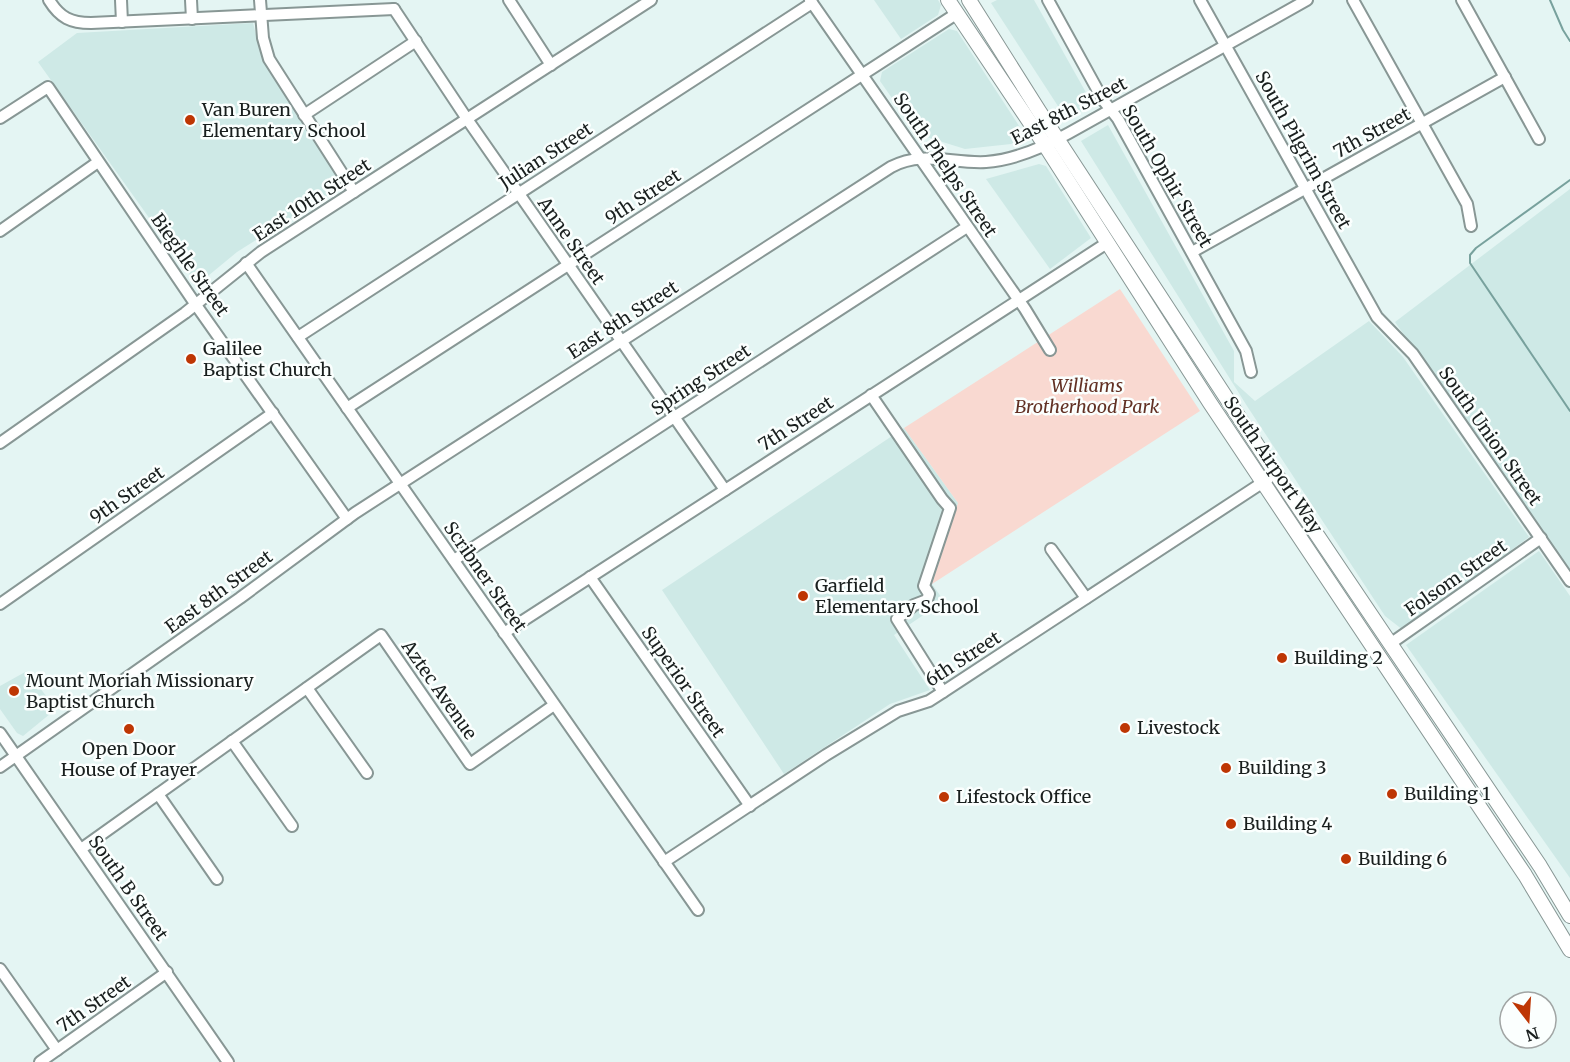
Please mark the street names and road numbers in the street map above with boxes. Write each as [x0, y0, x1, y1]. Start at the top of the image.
street label: South Pilgrim Street [1250, 67, 1356, 233]
street label: East 8th Street [1007, 71, 1131, 150]
street label: South Phelps Street [889, 88, 1002, 241]
street label: South Ophir Street [1117, 100, 1218, 251]
street label: 7th Street [1329, 102, 1414, 163]
street label: Julian Street [494, 117, 596, 195]
street label: East 10th Street [249, 153, 375, 246]
street label: 9th Street [601, 164, 685, 230]
street label: Anne Street [532, 192, 610, 289]
street label: Bieghle Street [146, 209, 234, 321]
street label: East 8th Street [563, 275, 682, 364]
street label: Spring Street [647, 339, 755, 420]
street label: South Union Street [1434, 362, 1547, 510]
street label: 7th Street [754, 391, 837, 456]
street label: South Airport Way [1219, 392, 1328, 538]
street label: 9th Street [85, 461, 168, 529]
street label: Scribner Street [439, 517, 532, 636]
street label: Folsom Street [1400, 534, 1511, 621]
street label: East 8th Street [161, 545, 277, 638]
street label: Superior Street [637, 622, 730, 742]
street label: 6th Street [921, 626, 1005, 691]
street label: Aztec Avenue [396, 635, 482, 744]
street label: South B Street [84, 831, 173, 945]
street label: 7th Street [52, 970, 135, 1037]

